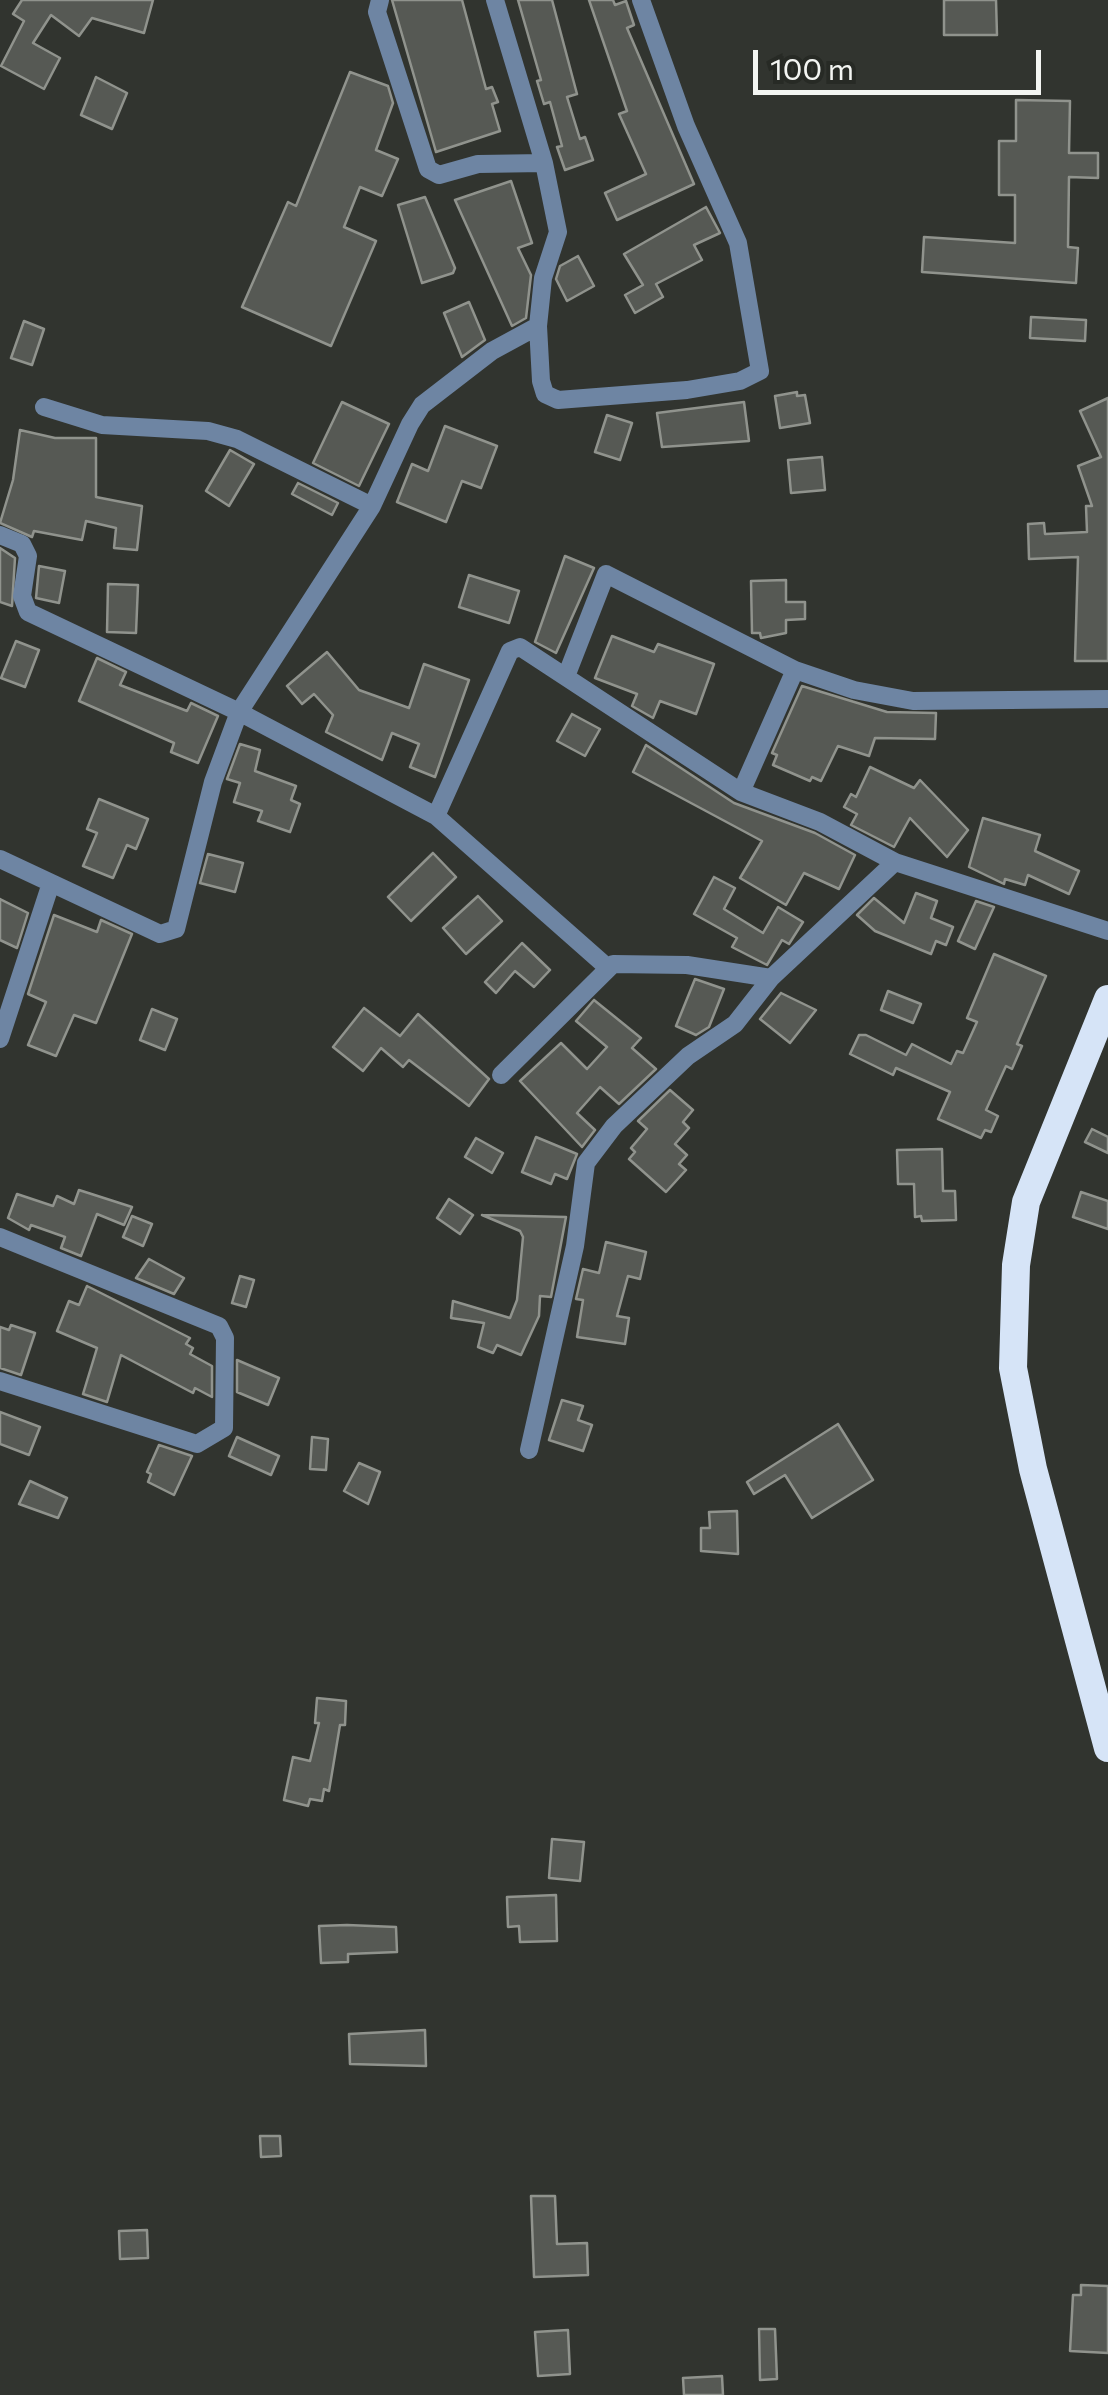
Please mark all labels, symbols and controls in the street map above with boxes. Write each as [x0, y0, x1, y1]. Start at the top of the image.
scale bar [758, 30, 1046, 92]
text: 100 m [770, 49, 854, 86]

